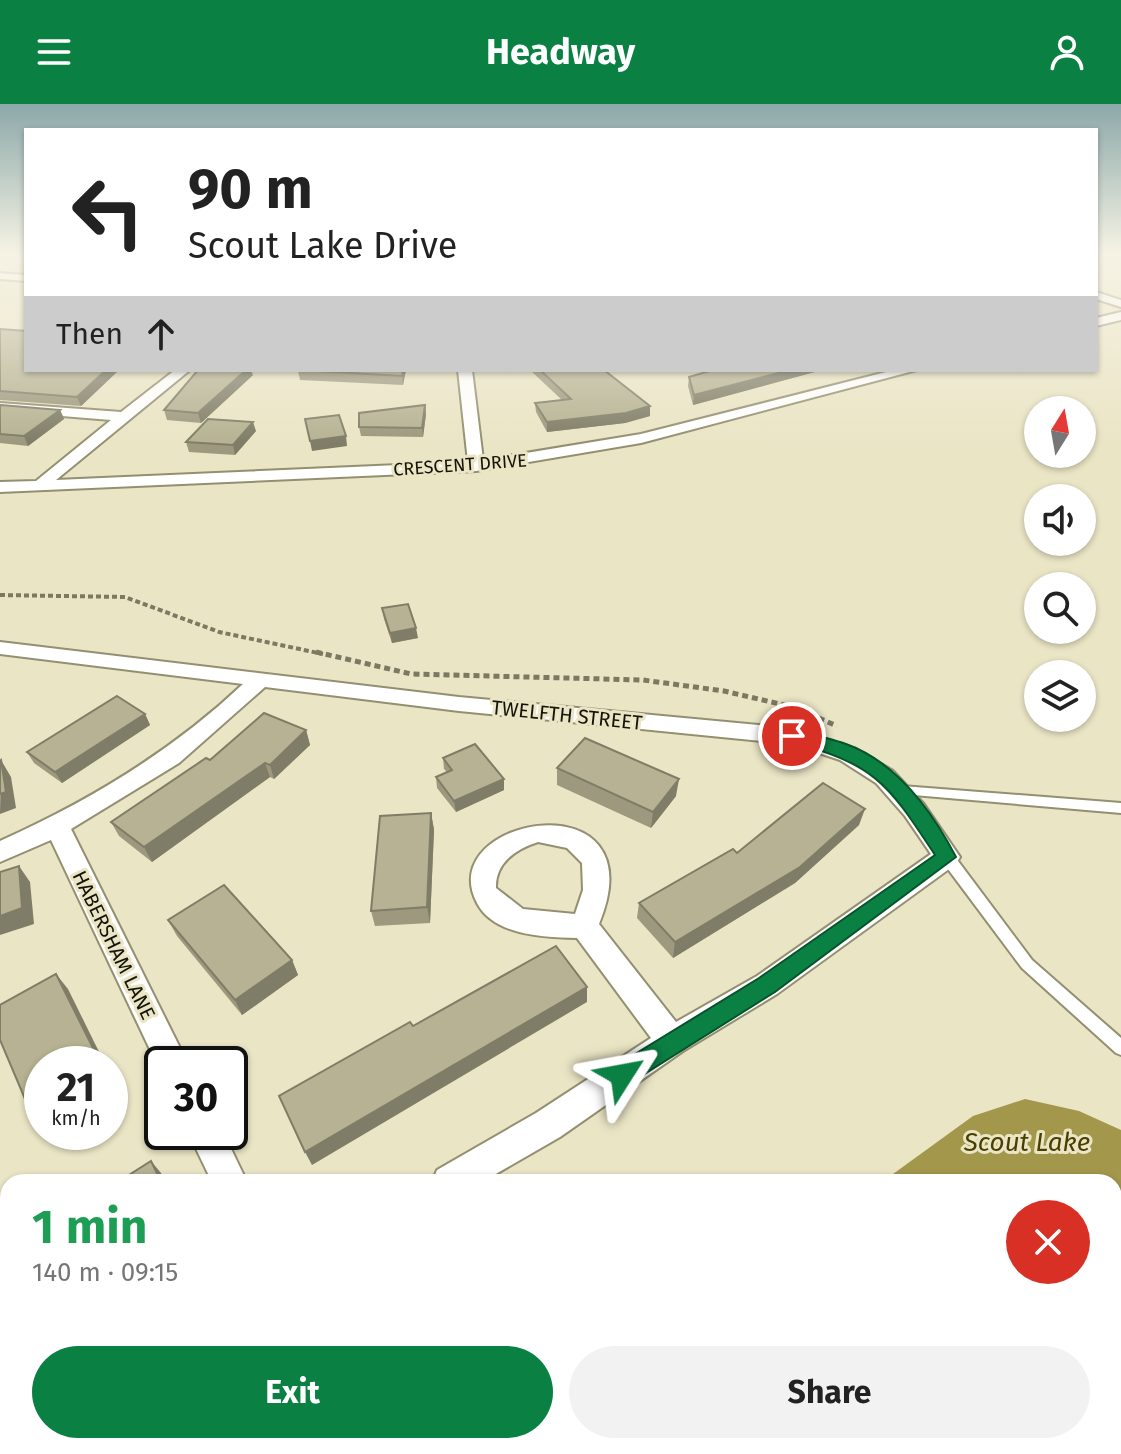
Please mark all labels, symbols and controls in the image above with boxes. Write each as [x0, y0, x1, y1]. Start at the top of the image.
icon: menu [32, 30, 76, 74]
text: Headway [486, 30, 635, 74]
icon: person [1045, 30, 1089, 74]
text: 90 m [188, 156, 313, 223]
icon: left [56, 160, 160, 264]
text: Scout Lake Drive [188, 224, 457, 268]
icon: ahead [139, 312, 183, 356]
text: Then [56, 316, 123, 352]
north arrow [1024, 396, 1096, 468]
map controls [1024, 396, 1096, 732]
street label: CRESCENT DRIVE [393, 449, 527, 481]
button: sound [1024, 484, 1096, 556]
button: search [1024, 572, 1096, 644]
button: layers [1024, 660, 1096, 732]
street label: TWELFTH STREET [491, 695, 644, 735]
pin [758, 702, 826, 770]
icon: arrive [770, 714, 814, 758]
street label: HABERSHAM LANE [68, 867, 160, 1023]
position arrow [580, 1033, 664, 1117]
speed limit sign: 30 [144, 1046, 248, 1150]
text: 21 [57, 1064, 95, 1112]
text: km/h [51, 1106, 101, 1130]
water label: Scout Lake [963, 1127, 1090, 1158]
text: 1 min [32, 1198, 147, 1256]
button: close [1006, 1200, 1090, 1284]
text: 140 m · 09:15 [32, 1257, 178, 1288]
button: Exit [32, 1346, 553, 1438]
button: Share [569, 1346, 1090, 1438]

